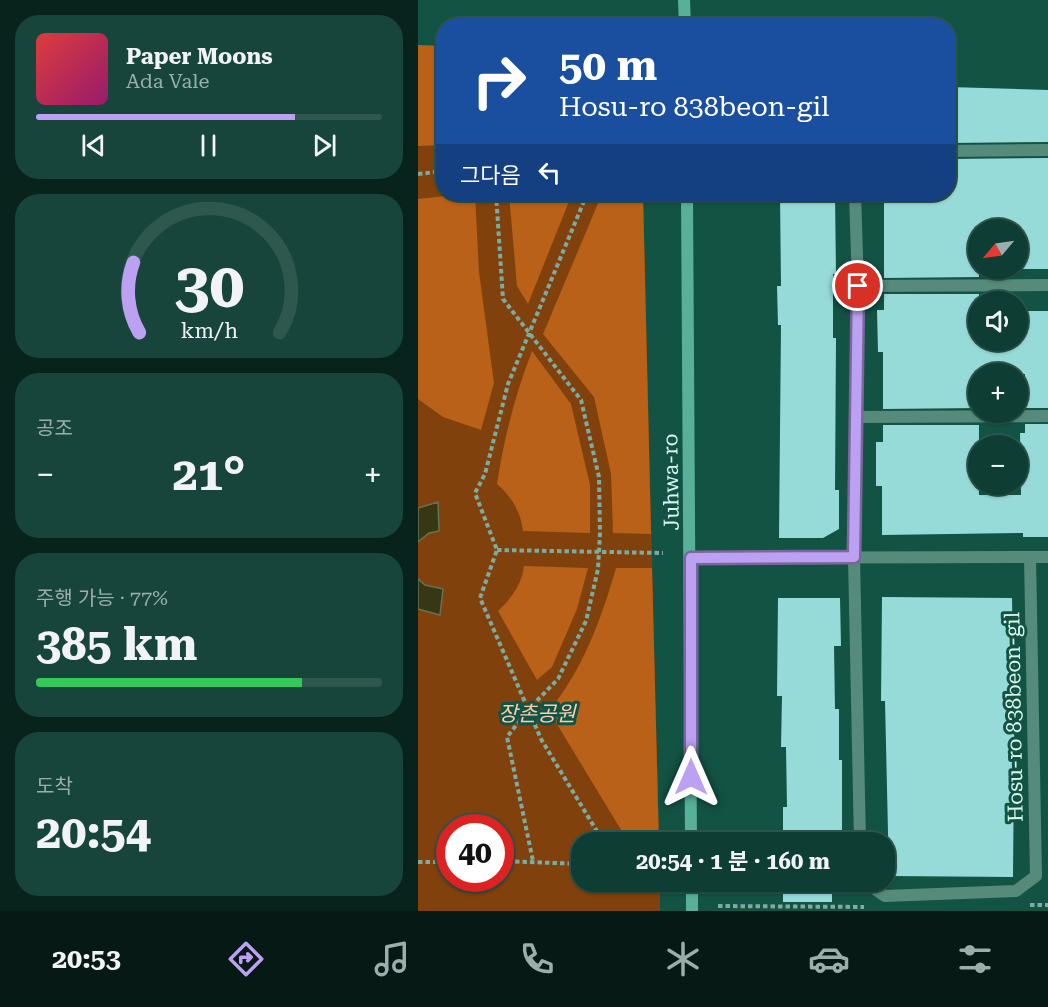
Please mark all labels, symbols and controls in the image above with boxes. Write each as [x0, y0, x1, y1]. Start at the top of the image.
text: 50 m [559, 41, 657, 90]
icon: right [460, 42, 538, 120]
text: Paper Moons [126, 44, 273, 69]
text: Ada Vale [126, 69, 209, 93]
text: Hosu-ro 838beon-gil [559, 91, 829, 123]
icon: previous [77, 129, 110, 162]
icon: pause [192, 129, 225, 162]
icon: next [308, 129, 341, 162]
icon: left [533, 156, 566, 189]
text: 그다음 [460, 163, 521, 188]
north arrow [968, 219, 1028, 279]
map controls [968, 219, 1028, 495]
text: 30 [174, 249, 244, 322]
pin [832, 260, 883, 311]
icon: arrive [841, 269, 874, 302]
button: sound [968, 291, 1028, 351]
text: km/h [180, 319, 238, 344]
button: + [968, 363, 1028, 423]
text: 공조 [36, 416, 73, 440]
street label: Juhwa-ro [658, 433, 684, 531]
button: − [968, 435, 1028, 495]
text: 21° [173, 448, 245, 501]
text: − [36, 455, 54, 494]
text: + [364, 455, 382, 494]
text: 주행 가능 · 77% [36, 586, 168, 610]
street label: Hosu-ro 838beon-gil [1000, 611, 1028, 822]
text: 385 km [36, 618, 197, 671]
park label: 장촌공원 [498, 702, 577, 726]
position arrow [659, 745, 723, 809]
text: 도착 [36, 774, 73, 798]
text: 20:54 [36, 806, 151, 859]
speed limit sign: 40 [436, 814, 514, 892]
text: 20:54 · 1 분 · 160 m [636, 849, 830, 874]
icon: directions [225, 938, 267, 980]
icon: music [371, 938, 413, 980]
icon: phone [516, 938, 558, 980]
icon: climate [662, 938, 704, 980]
icon: car [808, 938, 850, 980]
icon: filters [954, 938, 996, 980]
text: 20:53 [52, 943, 121, 975]

